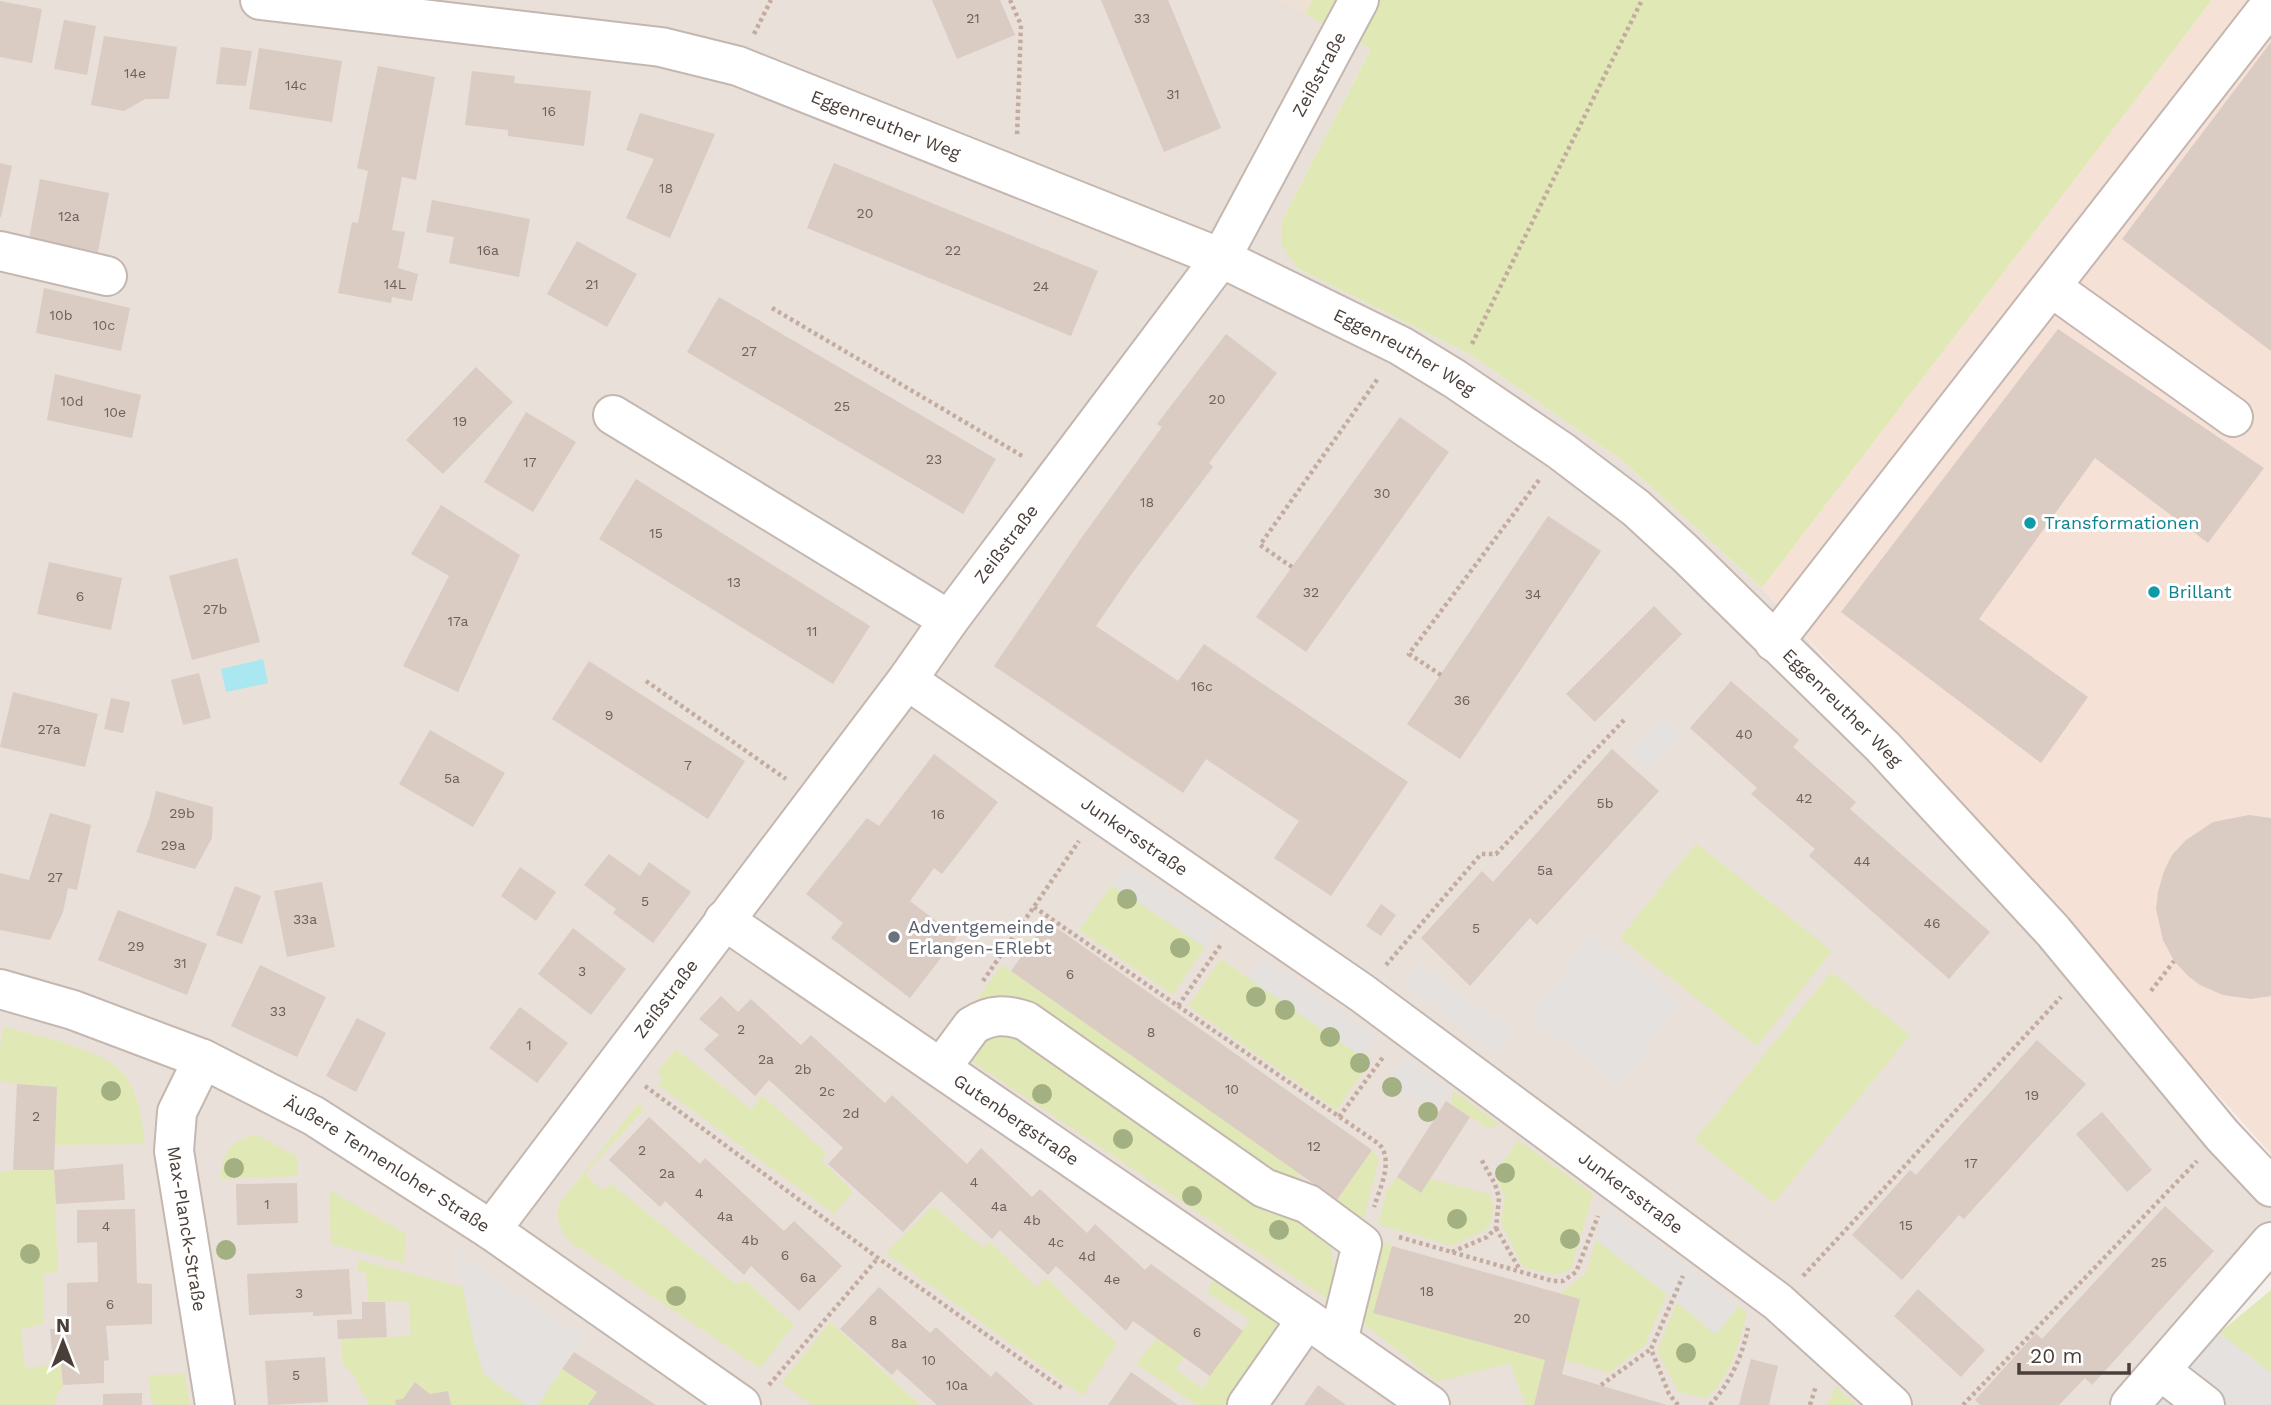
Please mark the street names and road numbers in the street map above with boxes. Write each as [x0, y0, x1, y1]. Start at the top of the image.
street label: Zeißstraße [1288, 28, 1350, 120]
street label: Eggenreuther Weg [808, 85, 964, 164]
street label: Eggenreuther Weg [1330, 304, 1480, 400]
street label: Zeißstraße [969, 500, 1042, 587]
street label: Eggenreuther Weg [1779, 644, 1907, 771]
street label: Junkersstraße [1077, 792, 1192, 880]
street label: Zeißstraße [629, 955, 702, 1042]
street label: Gutenbergstraße [950, 1069, 1083, 1170]
street label: Äußere Tennenloher Straße [281, 1091, 494, 1237]
street label: Max-Planck-Straße [163, 1145, 211, 1313]
street label: Junkersstraße [1575, 1147, 1687, 1238]

